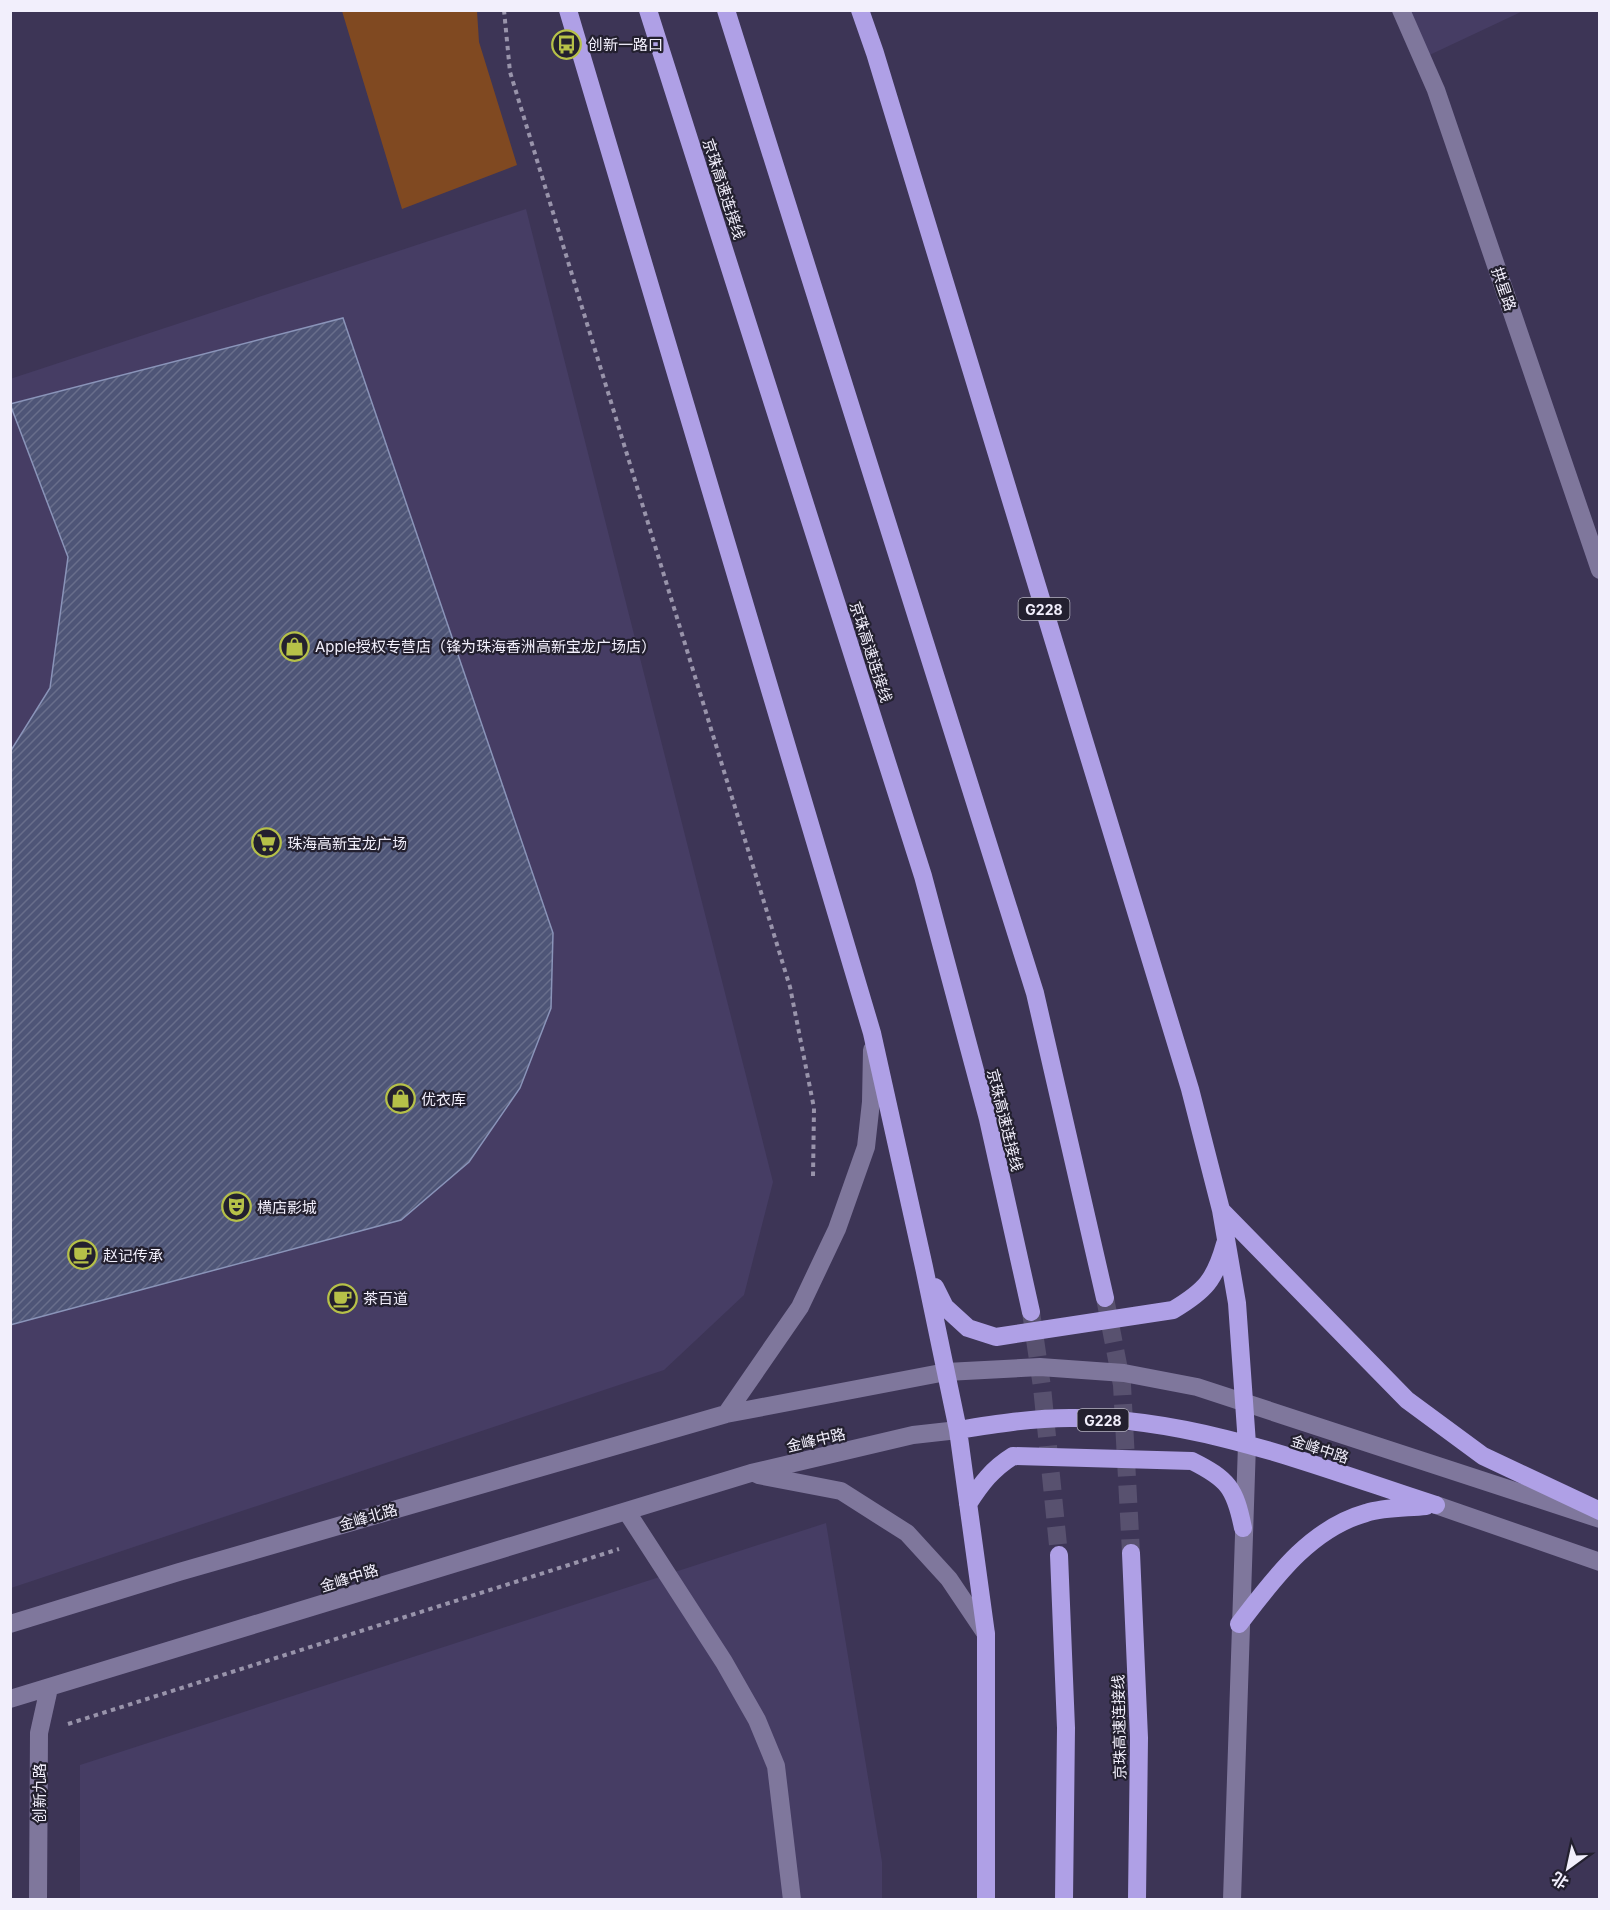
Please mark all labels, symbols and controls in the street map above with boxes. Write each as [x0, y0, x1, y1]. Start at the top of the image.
bus stop icon: 创新一路口 [551, 28, 583, 60]
place label: 创新一路口 [588, 35, 663, 54]
street label: 京珠高速连接线 [699, 136, 749, 242]
street label: 拱星路 [1488, 265, 1520, 313]
road number: G228 [1018, 598, 1070, 620]
street label: 京珠高速连接线 [846, 599, 896, 705]
shop icon: Apple授权专营店（锋为珠海香洲高新宝龙广场店） [278, 630, 310, 662]
place label: Apple授权专营店（锋为珠海香洲高新宝龙广场店） [315, 637, 656, 656]
supermarket icon: 珠海高新宝龙广场 [250, 827, 282, 859]
place label: 珠海高新宝龙广场 [287, 834, 407, 853]
street label: 京珠高速连接线 [983, 1067, 1027, 1173]
shop icon: 优衣库 [384, 1083, 416, 1115]
place label: 优衣库 [421, 1090, 466, 1109]
theatre icon: 横店影城 [220, 1191, 252, 1223]
place label: 横店影城 [257, 1198, 317, 1217]
cafe icon: 赵记传承 [66, 1239, 98, 1271]
place label: 赵记传承 [103, 1246, 163, 1265]
cafe icon: 茶百道 [326, 1282, 358, 1314]
place label: 茶百道 [363, 1289, 408, 1308]
road number: G228 [1078, 1409, 1128, 1431]
street label: 金峰中路 [785, 1424, 847, 1456]
street label: 金峰中路 [1289, 1431, 1351, 1467]
street label: 金峰北路 [337, 1500, 399, 1534]
street label: 金峰中路 [318, 1560, 380, 1596]
street label: 京珠高速连接线 [1109, 1674, 1129, 1780]
street label: 创新九路 [30, 1763, 49, 1823]
north arrow [1538, 1838, 1598, 1898]
text: 北 [1548, 1868, 1572, 1893]

